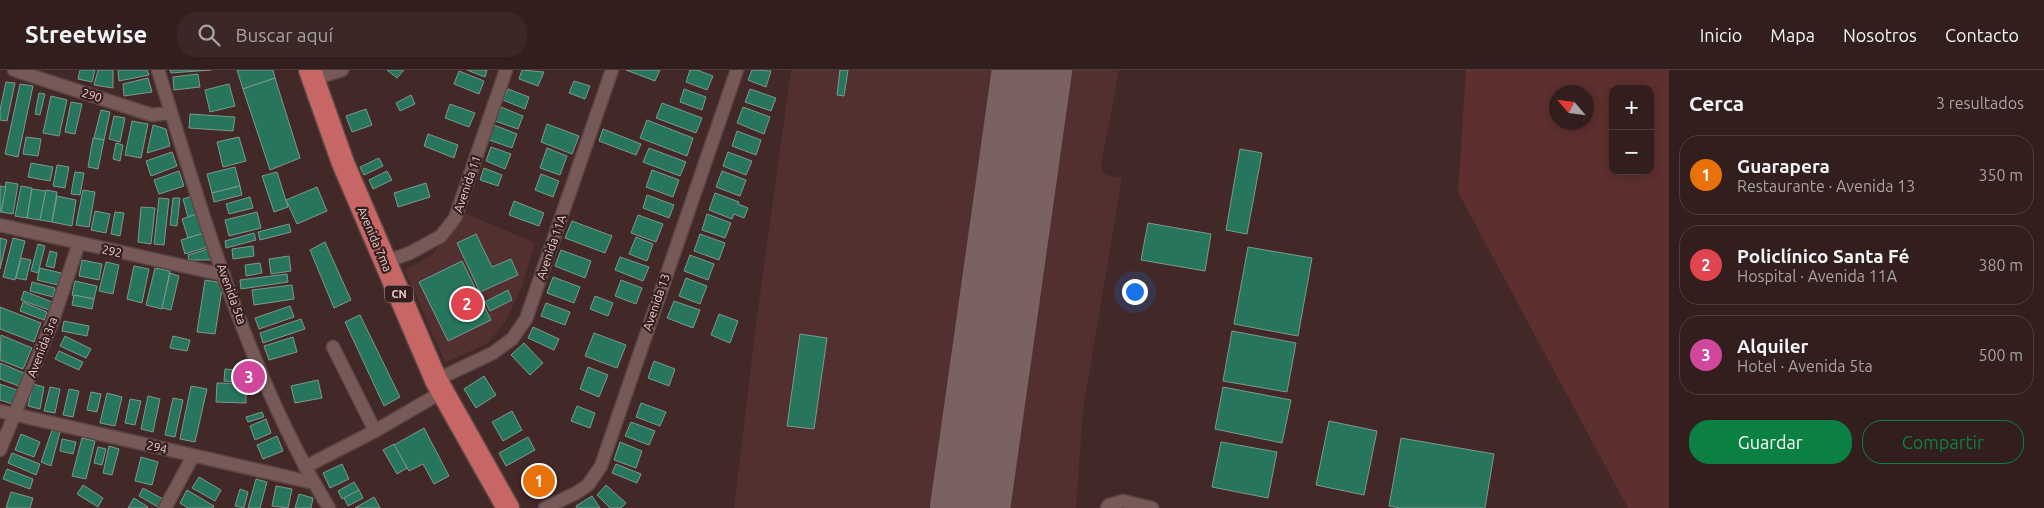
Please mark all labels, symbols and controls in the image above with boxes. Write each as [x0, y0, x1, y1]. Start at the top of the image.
search box [177, 12, 527, 57]
text: Streetwise [25, 21, 147, 48]
icon: search [195, 21, 223, 49]
text: Buscar aquí [235, 24, 333, 46]
text: Inicio [1700, 25, 1742, 45]
text: Mapa [1770, 25, 1815, 45]
text: Nosotros [1843, 25, 1917, 45]
text: Contacto [1945, 25, 2019, 45]
north arrow [1549, 85, 1594, 130]
map controls [1609, 85, 1654, 175]
button: + [1609, 85, 1654, 130]
street label: 290 [80, 86, 104, 104]
text: Cerca [1689, 91, 1744, 115]
text: 3 resultados [1936, 94, 2024, 112]
button: − [1609, 130, 1654, 175]
street label: Avenida 11 [451, 154, 483, 214]
text: Guarapera [1737, 155, 1830, 177]
text: 1 [1701, 166, 1711, 184]
text: 350 m [1978, 166, 2023, 184]
text: Restaurante · Avenida 13 [1737, 177, 1915, 195]
street label: Avenida 7ma [356, 205, 394, 273]
street label: Avenida 11A [534, 213, 568, 281]
street label: 292 [101, 243, 123, 259]
text: Policlínico Santa Fé [1737, 245, 1910, 267]
text: 2 [1701, 256, 1711, 274]
text: 380 m [1978, 256, 2023, 274]
street label: Avenida 5ta [215, 262, 249, 326]
text: Hospital · Avenida 11A [1737, 267, 1897, 285]
street label: Avenida 13 [640, 272, 672, 332]
your location [1122, 279, 1148, 305]
road number: CN [385, 285, 413, 302]
pin: 2 [451, 285, 483, 323]
street label: Avenida 3ra [25, 315, 59, 379]
text: Alquiler [1737, 335, 1808, 357]
text: 3 [1701, 346, 1711, 364]
text: 500 m [1978, 346, 2023, 364]
text: Hotel · Avenida 5ta [1737, 357, 1873, 375]
pin: 3 [233, 358, 265, 396]
button: Guardar [1689, 420, 1852, 464]
button: Compartir [1862, 420, 2024, 464]
street label: 294 [146, 438, 169, 456]
pin: 1 [523, 462, 555, 500]

